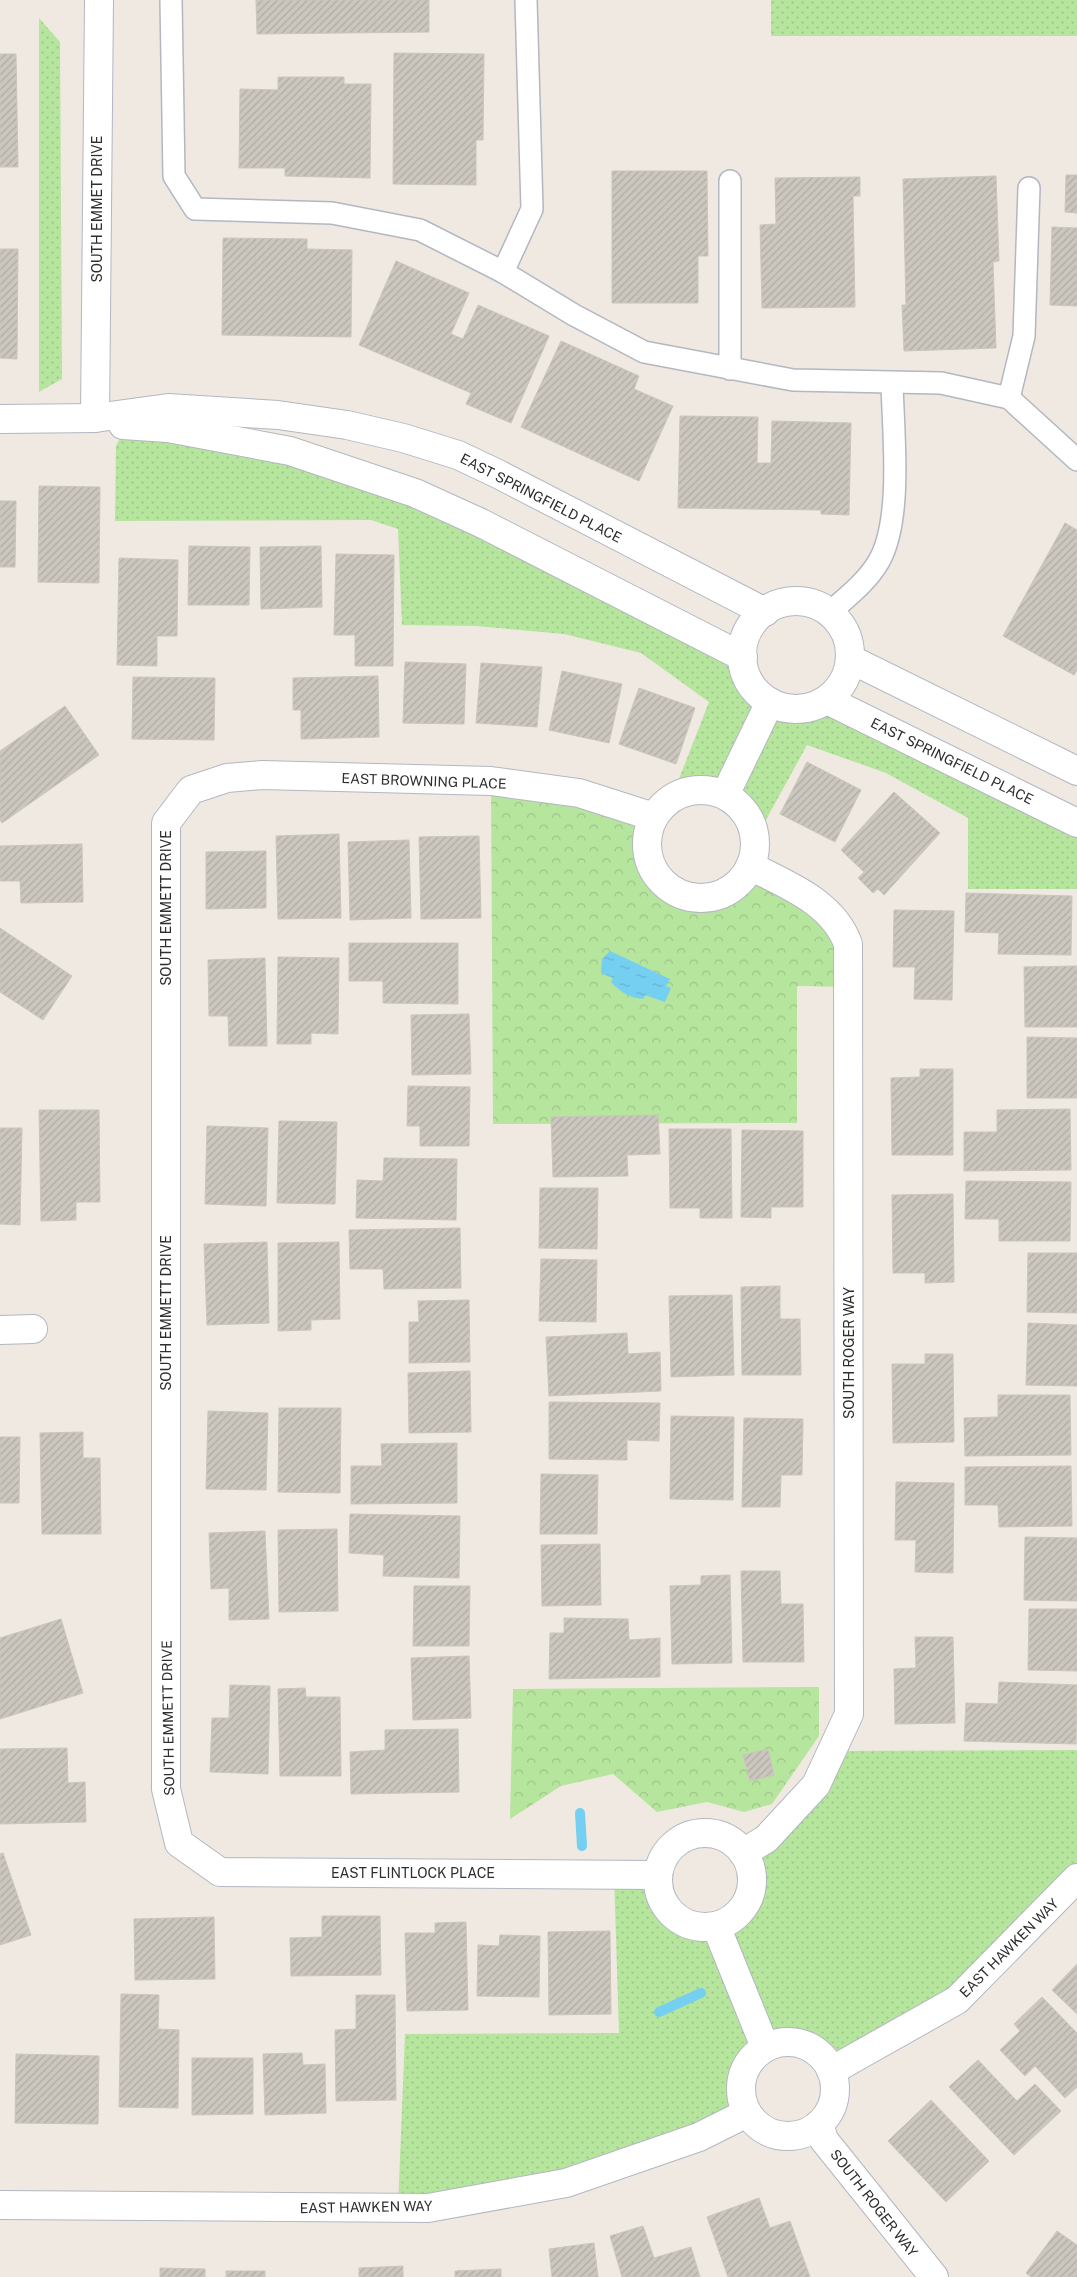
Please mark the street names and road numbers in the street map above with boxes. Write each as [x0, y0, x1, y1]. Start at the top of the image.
street label: SOUTH EMMET DRIVE [89, 136, 105, 282]
street label: EAST SPRINGFIELD PLACE [458, 450, 624, 546]
street label: EAST SPRINGFIELD PLACE [868, 715, 1036, 807]
street label: EAST BROWNING PLACE [341, 770, 507, 792]
street label: SOUTH EMMETT DRIVE [158, 830, 174, 986]
street label: SOUTH EMMETT DRIVE [158, 1235, 174, 1391]
street label: SOUTH ROGER WAY [841, 1287, 857, 1419]
street label: SOUTH EMMETT DRIVE [159, 1640, 177, 1796]
street label: EAST FLINTLOCK PLACE [331, 1865, 495, 1881]
street label: EAST HAWKEN WAY [956, 1895, 1062, 2001]
street label: SOUTH ROGER WAY [827, 2146, 921, 2260]
street label: EAST HAWKEN WAY [300, 2198, 433, 2216]

